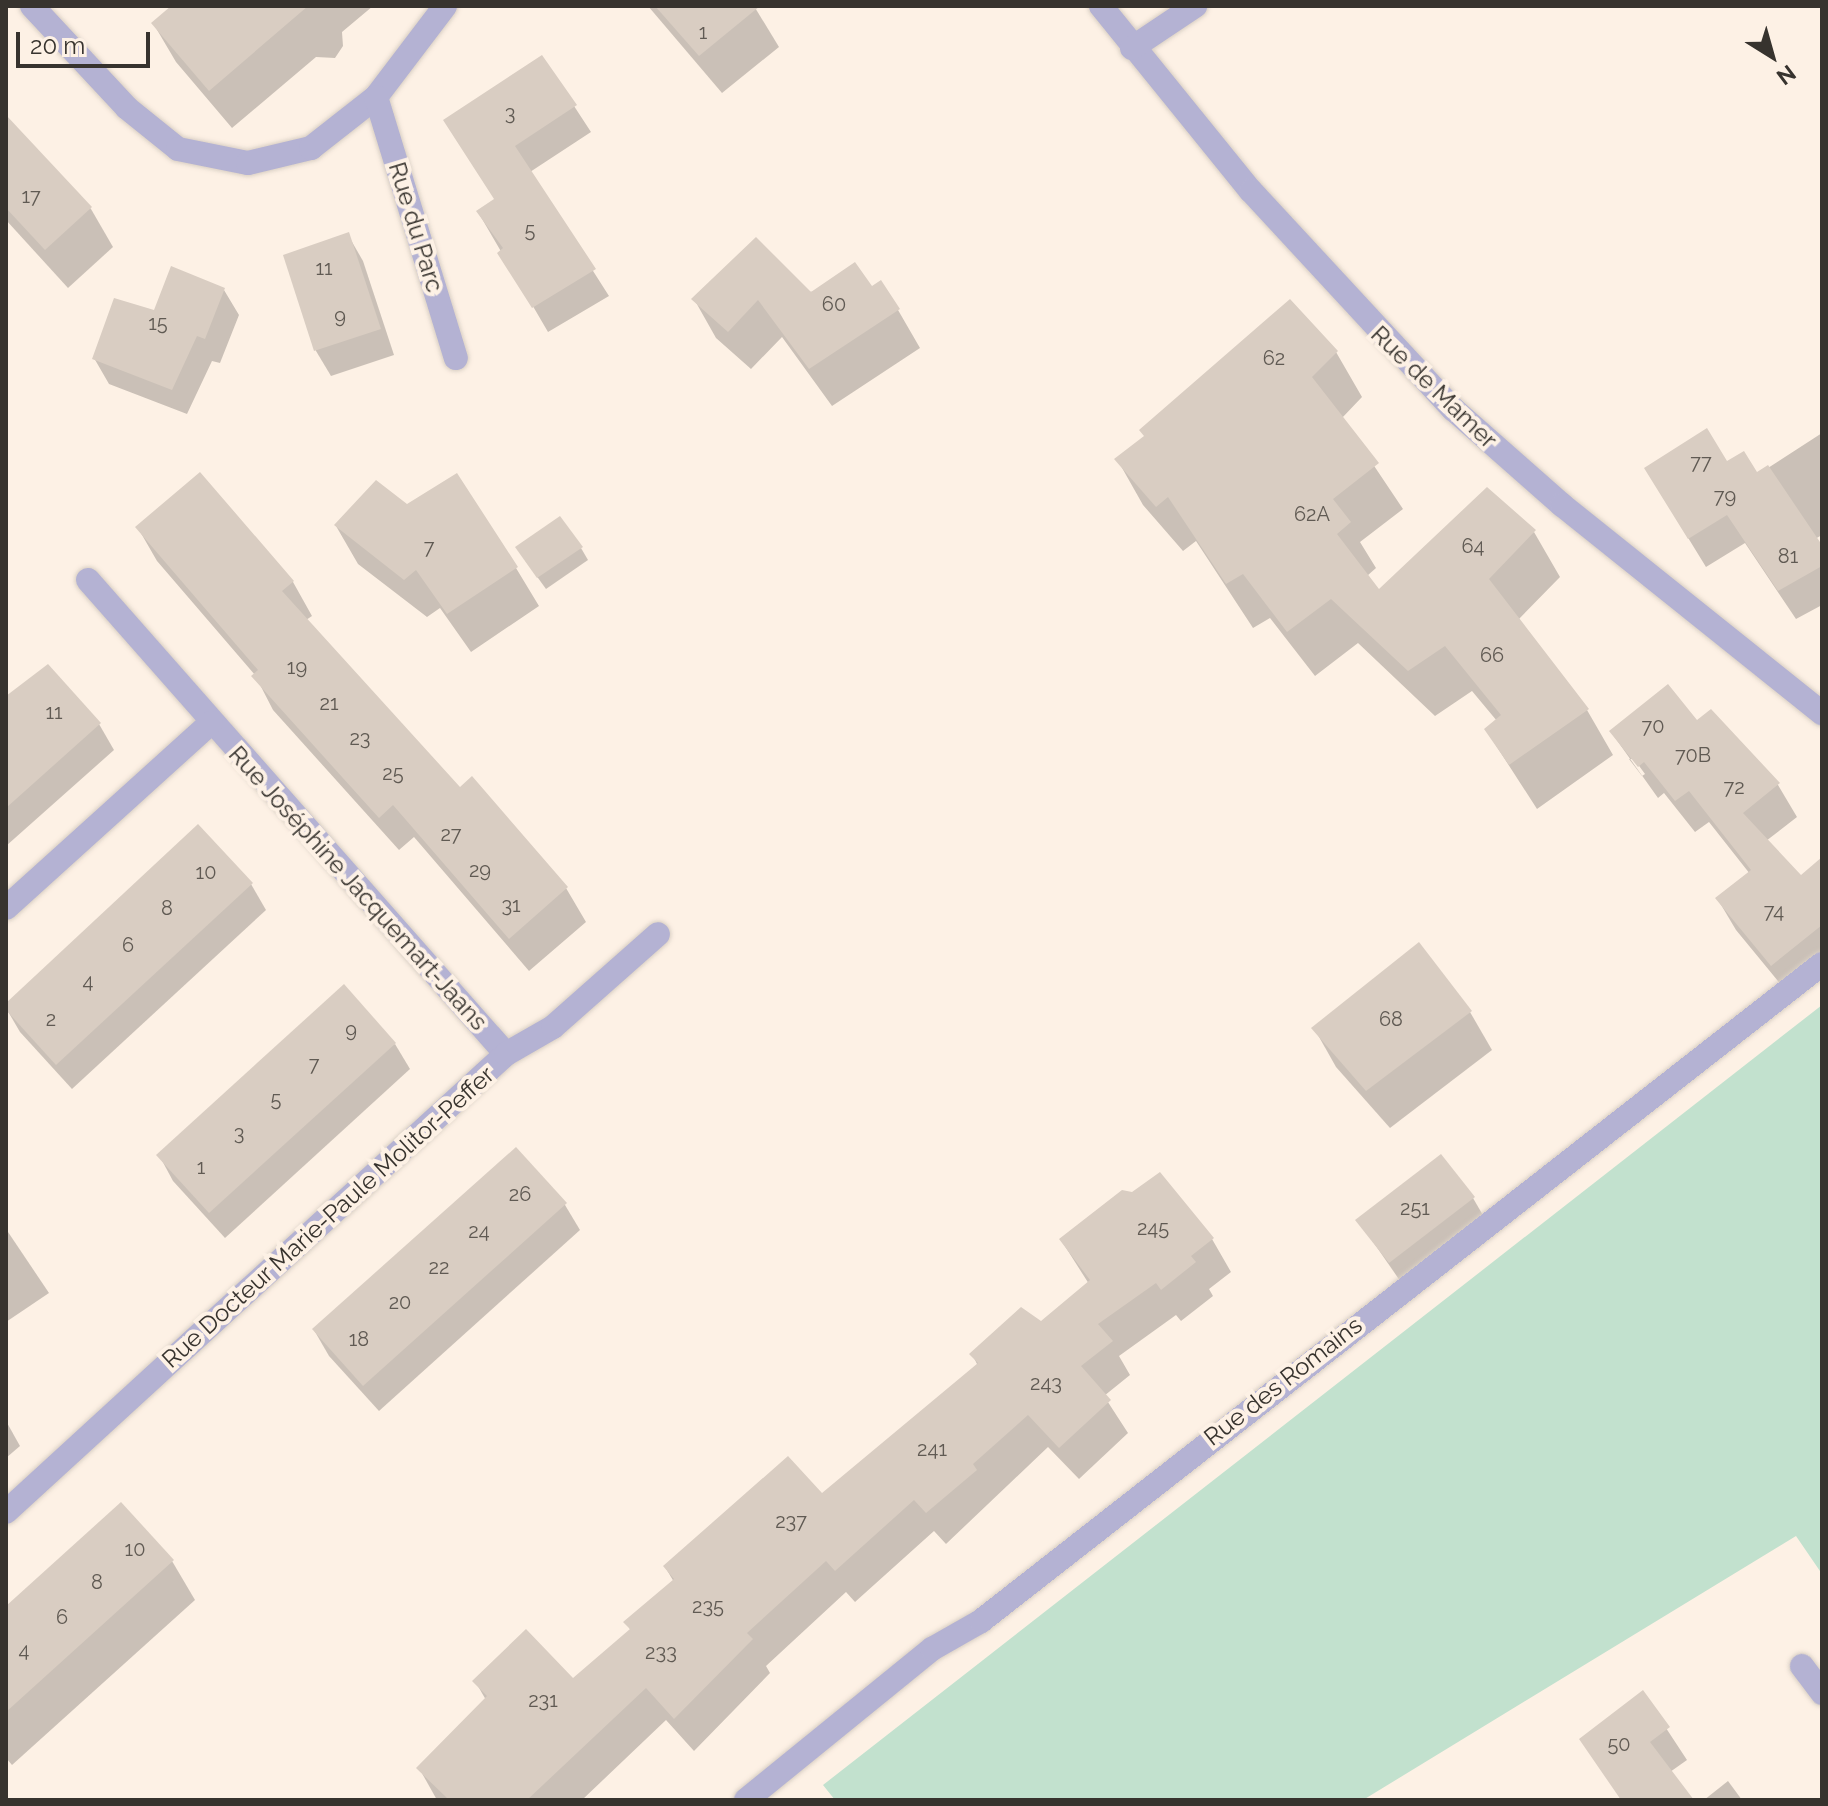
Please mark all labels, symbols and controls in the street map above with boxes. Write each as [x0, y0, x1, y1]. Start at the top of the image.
scale bar [20, 16, 154, 66]
north arrow [1732, 16, 1812, 96]
house number: 1 [699, 20, 707, 44]
text: 20 m [30, 31, 85, 60]
text: N [1772, 60, 1801, 91]
house number: 3 [505, 101, 515, 125]
street label: Rue du Parc [383, 159, 449, 295]
house number: 17 [21, 184, 41, 208]
house number: 5 [525, 218, 535, 242]
house number: 11 [315, 256, 333, 280]
house number: 60 [822, 292, 846, 316]
house number: 9 [334, 304, 346, 328]
house number: 15 [148, 311, 168, 335]
street label: Rue de Mamer [1365, 320, 1503, 454]
house number: 62 [1263, 346, 1285, 370]
house number: 77 [1690, 450, 1712, 474]
house number: 79 [1714, 484, 1736, 508]
house number: 62A [1294, 502, 1330, 526]
house number: 64 [1462, 534, 1484, 558]
house number: 7 [424, 535, 434, 559]
house number: 81 [1778, 544, 1798, 568]
house number: 66 [1480, 643, 1504, 667]
house number: 19 [287, 655, 307, 679]
house number: 21 [320, 691, 338, 715]
house number: 11 [45, 700, 63, 724]
house number: 70 [1642, 714, 1664, 738]
house number: 23 [349, 726, 371, 750]
street label: Rue Joséphine Jacquemart-Jaans [222, 740, 494, 1036]
house number: 70B [1675, 743, 1711, 767]
house number: 25 [382, 761, 404, 785]
house number: 72 [1723, 775, 1745, 799]
house number: 27 [440, 822, 462, 846]
house number: 29 [469, 858, 491, 882]
house number: 10 [196, 860, 216, 884]
house number: 31 [501, 893, 521, 917]
house number: 8 [161, 896, 173, 920]
house number: 74 [1764, 899, 1784, 923]
house number: 6 [122, 933, 134, 957]
house number: 4 [83, 969, 93, 993]
house number: 2 [46, 1007, 56, 1031]
house number: 68 [1379, 1007, 1403, 1031]
house number: 9 [345, 1018, 357, 1042]
house number: 7 [309, 1052, 319, 1076]
street label: Rue Docteur Marie-Paule Molitor-Peffer [156, 1060, 500, 1374]
house number: 5 [271, 1087, 281, 1111]
house number: 3 [234, 1121, 244, 1145]
house number: 1 [197, 1155, 205, 1179]
house number: 26 [509, 1182, 531, 1206]
house number: 251 [1400, 1196, 1430, 1220]
house number: 245 [1137, 1216, 1169, 1240]
house number: 24 [468, 1219, 490, 1243]
house number: 22 [429, 1255, 449, 1279]
house number: 20 [389, 1290, 411, 1314]
street label: Rue des Romains [1198, 1310, 1368, 1452]
house number: 18 [349, 1327, 369, 1351]
house number: 243 [1030, 1371, 1062, 1395]
house number: 241 [917, 1437, 947, 1461]
house number: 237 [775, 1509, 807, 1533]
house number: 10 [125, 1537, 145, 1561]
house number: 8 [91, 1570, 103, 1594]
house number: 235 [692, 1594, 724, 1618]
house number: 6 [56, 1605, 68, 1629]
house number: 4 [19, 1638, 29, 1662]
house number: 233 [645, 1640, 677, 1664]
house number: 231 [528, 1688, 558, 1712]
house number: 50 [1607, 1732, 1631, 1756]

